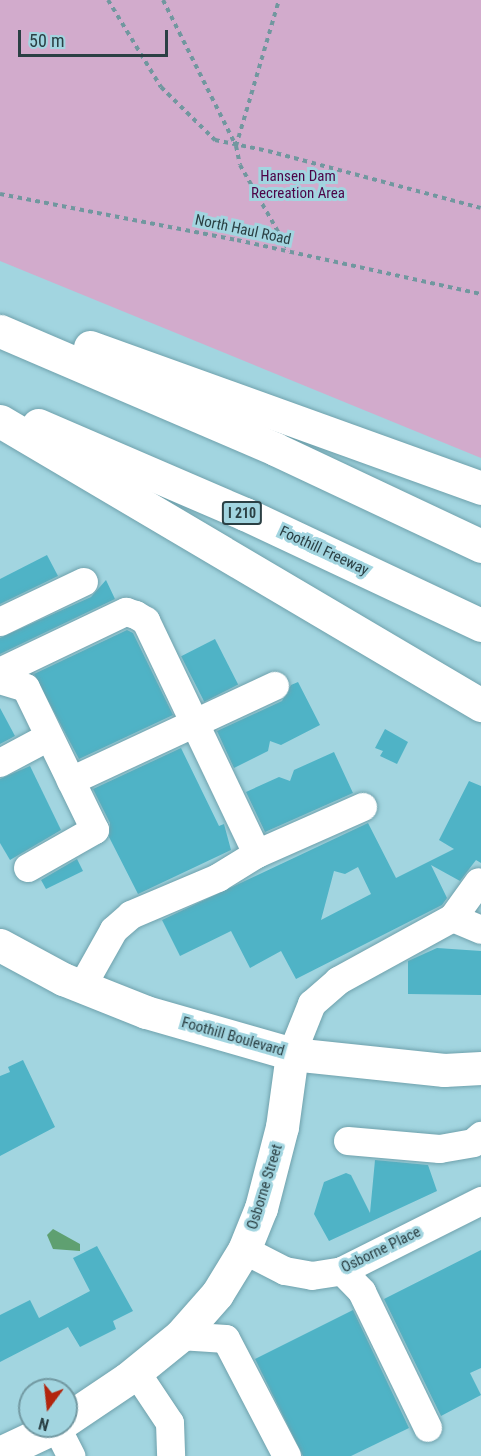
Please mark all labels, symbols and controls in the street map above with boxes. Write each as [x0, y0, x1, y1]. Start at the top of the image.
scale bar [21, 18, 171, 56]
text: 50 m [29, 30, 64, 51]
park label: Hansen Dam Recreation Area [251, 167, 345, 202]
street label: North Haul Road [193, 211, 293, 249]
road number: I 210 [221, 502, 263, 524]
street label: Foothill Freeway [277, 523, 371, 579]
street label: Foothill Boulevard [179, 1014, 287, 1060]
street label: Osborne Street [243, 1142, 287, 1232]
street label: Osborne Place [338, 1223, 424, 1277]
north arrow [18, 1378, 78, 1438]
text: N [37, 1413, 51, 1434]

